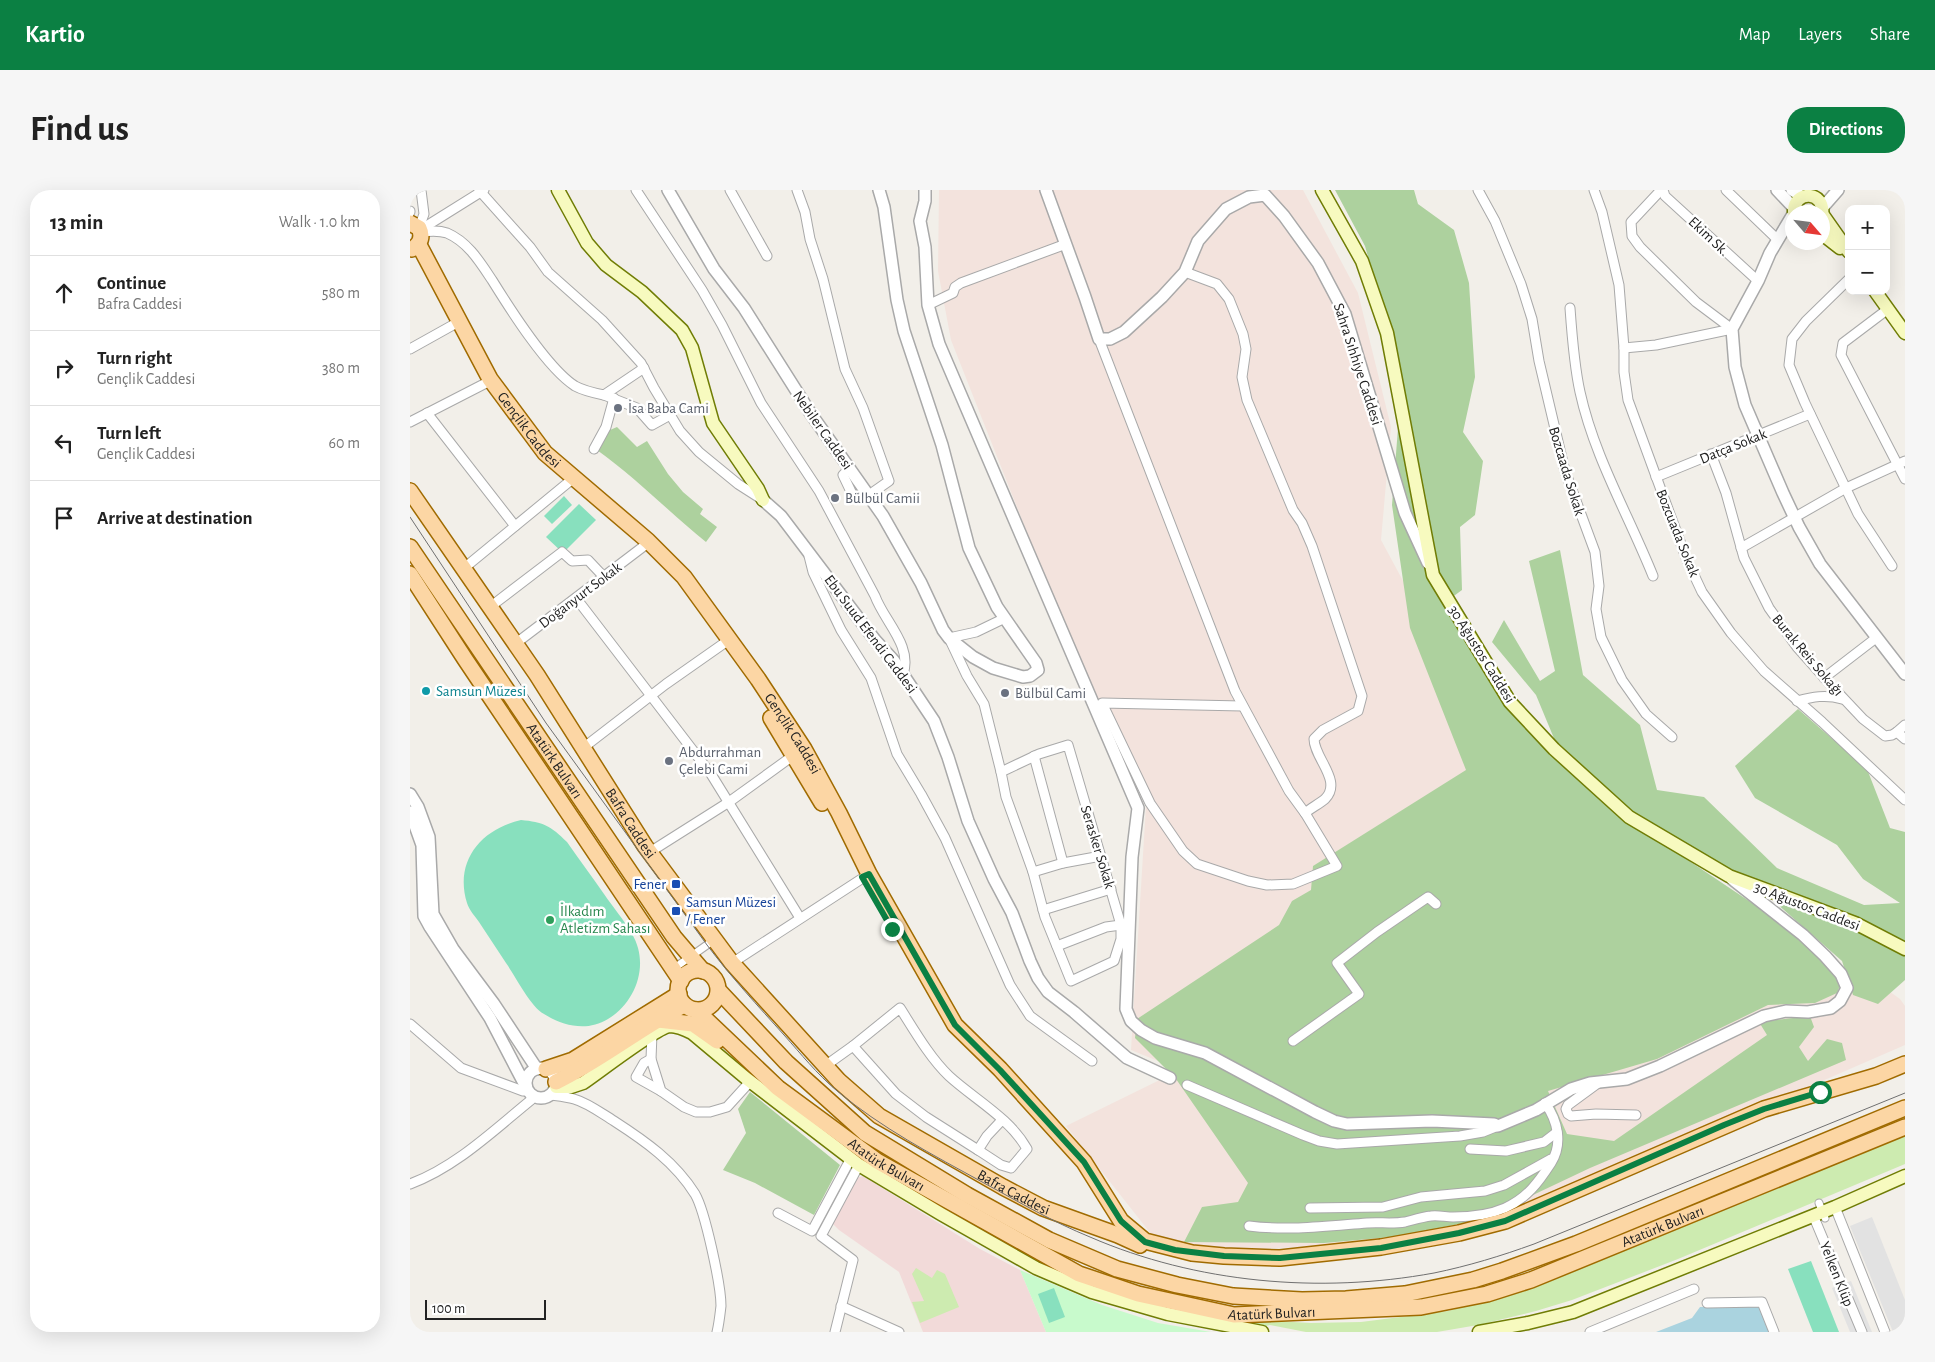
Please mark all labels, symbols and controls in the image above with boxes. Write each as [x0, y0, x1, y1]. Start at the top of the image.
text: Kartio [25, 23, 85, 47]
text: Map [1739, 26, 1770, 44]
text: Layers [1798, 26, 1842, 44]
text: Share [1870, 26, 1910, 44]
button: Directions [1787, 107, 1905, 153]
text: Find us [30, 112, 129, 147]
north arrow [1785, 205, 1830, 250]
map controls [1845, 205, 1890, 295]
button: + [1845, 205, 1890, 250]
text: 13 min [50, 212, 103, 233]
text: Walk · 1.0 km [279, 214, 360, 230]
street label: Ekim Sk. [1685, 214, 1732, 259]
button: − [1845, 250, 1890, 295]
text: Continue [97, 274, 166, 293]
icon: ahead [50, 279, 78, 307]
text: 580 m [322, 285, 360, 301]
text: Bafra Caddesi [97, 296, 182, 312]
street label: Sahra Sıhhiye Caddesi [1331, 301, 1384, 427]
text: Turn right [97, 349, 172, 368]
icon: right [50, 354, 78, 382]
text: 380 m [322, 360, 360, 376]
text: Gençlik Caddesi [97, 371, 195, 387]
street label: Nebiler Caddesi [790, 388, 855, 472]
street label: Gençlik Caddesi [494, 389, 563, 471]
place label: İsa Baba Cami [628, 399, 709, 416]
marker: İsa Baba Cami [612, 402, 624, 414]
text: Turn left [97, 424, 161, 443]
street label: Bozcaada Sokak [1546, 425, 1587, 518]
street label: Datça Sokak [1698, 426, 1769, 467]
icon: left [50, 429, 78, 457]
text: 60 m [329, 435, 360, 451]
text: Gençlik Caddesi [97, 446, 195, 462]
street label: Bozcuada Sokak [1653, 487, 1702, 579]
place label: Bülbül Camii [845, 491, 920, 506]
marker: Bülbül Camii [829, 492, 841, 504]
icon: arrive [50, 504, 78, 532]
text: Arrive at destination [97, 509, 253, 528]
street label: Doğanyurt Sokak [536, 560, 624, 631]
street label: Ebu Suud Efendi Caddesi [821, 572, 920, 696]
street label: 30 Ağustos Caddesi [1446, 603, 1518, 706]
street label: Burak Reis Sokağı [1769, 612, 1846, 699]
place label: Samsun Müzesi [436, 684, 526, 699]
marker: Samsun Müzesi [420, 685, 432, 697]
place label: Bülbül Cami [1015, 686, 1086, 701]
marker: Bülbül Cami [999, 687, 1011, 699]
street label: Gençlik Caddesi [762, 691, 823, 777]
street label: Atatürk Bulvarı [523, 721, 585, 801]
place label: Abdurrahman Çelebi Cami [679, 745, 761, 777]
marker: Abdurrahman Çelebi Cami [663, 755, 675, 767]
street label: Bafra Caddesi [603, 786, 658, 861]
street label: Serasker Sokak [1078, 804, 1117, 891]
place label: Fener [634, 877, 666, 892]
marker: Fener [670, 878, 682, 890]
street label: 30 Ağustos Caddesi [1752, 879, 1862, 934]
place label: Samsun Müzesi / Fener [686, 895, 776, 927]
place label: İlkadım Atletizm Sahası [560, 902, 650, 936]
marker: Samsun Müzesi / Fener [670, 905, 682, 917]
marker: İlkadım Atletizm Sahası [544, 914, 556, 926]
route end [881, 918, 904, 941]
route start [1809, 1081, 1832, 1104]
street label: Atatürk Bulvarı [845, 1135, 927, 1194]
street label: Bafra Caddesi [975, 1167, 1052, 1218]
street label: Atatürk Bulvarı [1619, 1203, 1706, 1250]
street label: Yelken Klüp [1817, 1240, 1856, 1309]
scale bar [425, 1297, 546, 1320]
text: 100 m [432, 1302, 465, 1316]
street label: Atatürk Bulvarı [1227, 1305, 1316, 1323]

